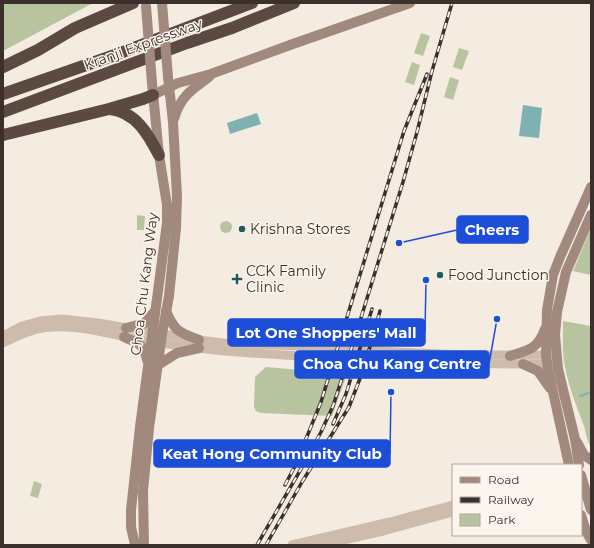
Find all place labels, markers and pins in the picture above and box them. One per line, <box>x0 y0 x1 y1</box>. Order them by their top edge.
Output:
callout: Cheers <box>457 216 528 243</box>
place label: Krishna Stores <box>250 220 350 238</box>
marker: Krishna Stores <box>237 224 247 234</box>
place label: CCK Family Clinic <box>246 262 326 296</box>
place label: Food Junction <box>448 266 549 284</box>
marker: Food Junction <box>435 270 445 280</box>
marker: CCK Family Clinic <box>231 273 243 285</box>
callout: Lot One Shoppers' Mall <box>228 319 425 346</box>
callout: Choa Chu Kang Centre <box>295 351 489 378</box>
callout: Keat Hong Community Club <box>154 440 390 467</box>

